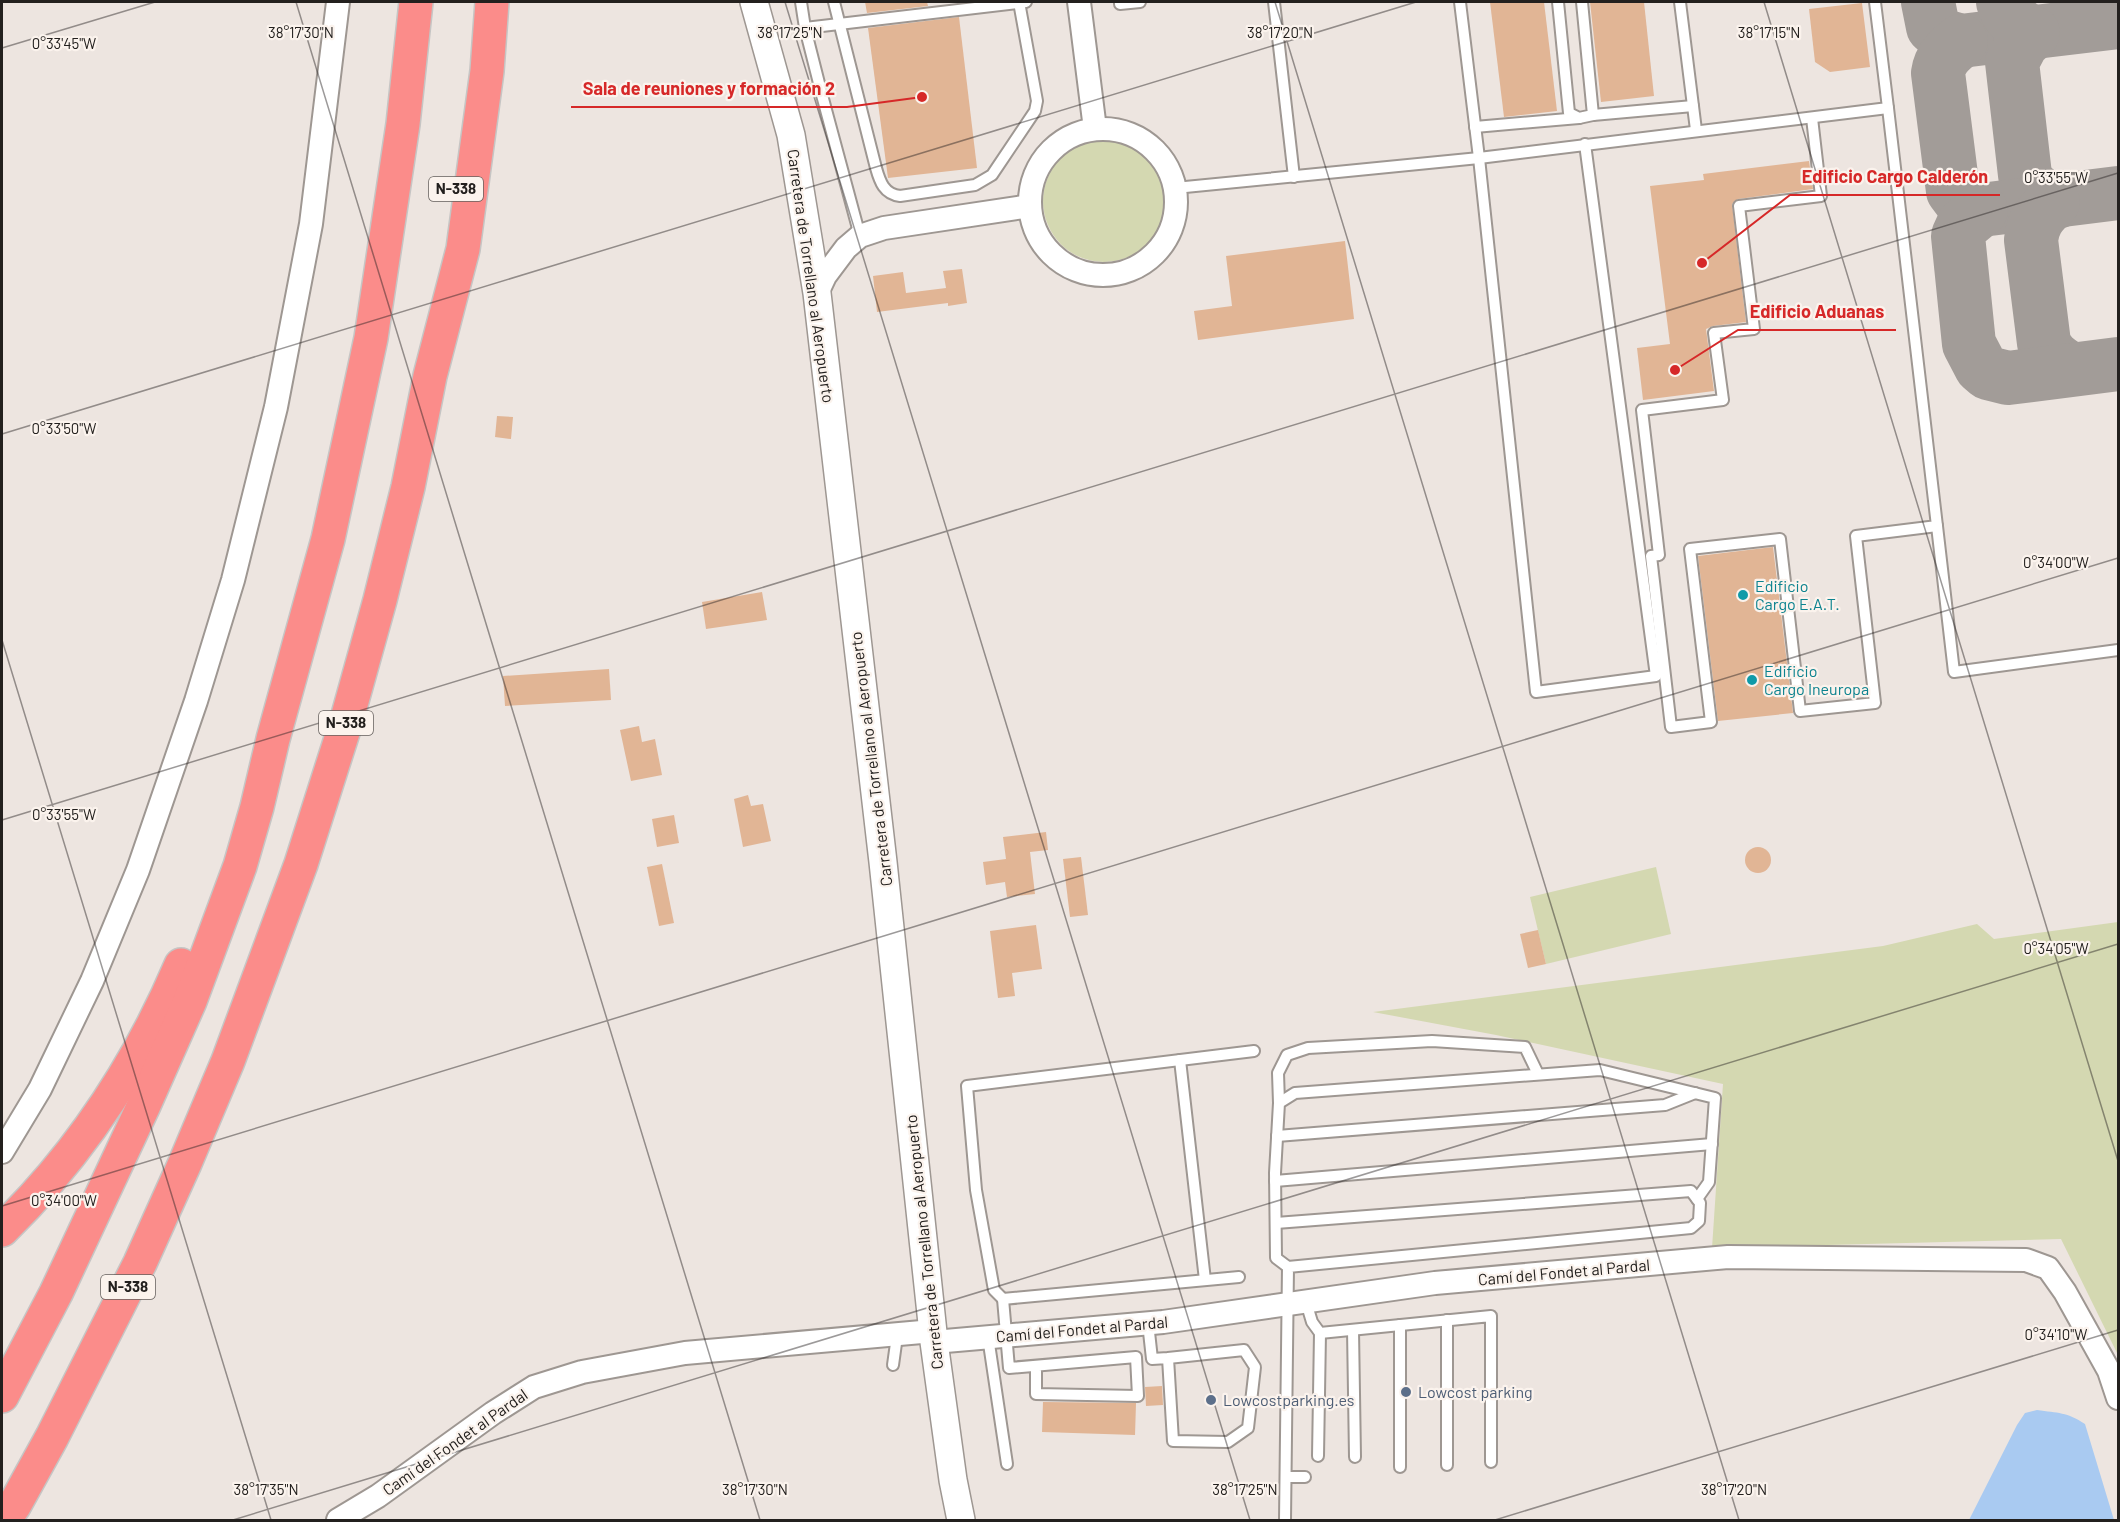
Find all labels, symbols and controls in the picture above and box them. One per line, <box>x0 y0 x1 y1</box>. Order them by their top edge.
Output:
text: 38°17'30"N <box>268 23 334 41</box>
text: 38°17'25"N <box>757 23 823 41</box>
text: 38°17'20"N <box>1247 23 1313 41</box>
text: 38°17'15"N <box>1738 23 1800 41</box>
text: 0°33'45"W <box>32 34 96 52</box>
callout: Sala de reuniones y formación 2 <box>571 71 847 107</box>
text: Sala de reuniones y formación 2 <box>583 77 835 99</box>
street label: Carretera de Torrellano al Aeropuerto <box>784 148 839 404</box>
callout: Edificio Cargo Calderón <box>1790 159 2000 195</box>
text: Edificio Cargo Calderón <box>1802 165 1988 187</box>
text: 0°33'55"W <box>2024 168 2088 186</box>
road number: N-338 <box>429 177 483 201</box>
callout: Edificio Aduanas <box>1738 294 1896 330</box>
text: Edificio Aduanas <box>1750 300 1884 322</box>
text: 0°33'50"W <box>32 419 96 437</box>
text: 0°34'00"W <box>2023 553 2089 571</box>
place label: Edificio Cargo E.A.T. <box>1755 576 1840 613</box>
marker: Edificio Cargo E.A.T. <box>1736 588 1750 602</box>
street label: Carretera de Torrellano al Aeropuerto <box>845 631 896 887</box>
place label: Edificio Cargo Ineuropa <box>1764 661 1869 698</box>
marker: Edificio Cargo Ineuropa <box>1745 673 1759 687</box>
road number: N-338 <box>319 711 373 735</box>
text: 0°33'55"W <box>32 805 96 823</box>
text: 0°34'05"W <box>2023 939 2089 957</box>
street label: Carretera de Torrellano al Aeropuerto <box>901 1114 946 1370</box>
text: 0°34'00"W <box>31 1191 97 1209</box>
street label: Camí del Fondet al Pardal <box>1477 1255 1651 1288</box>
road number: N-338 <box>101 1275 155 1299</box>
street label: Camí del Fondet al Pardal <box>995 1312 1169 1345</box>
text: 0°34'10"W <box>2025 1325 2087 1343</box>
place label: Lowcost parking <box>1418 1382 1533 1401</box>
street label: Camí del Fondet al Pardal <box>379 1384 531 1499</box>
marker: Lowcost parking <box>1399 1385 1413 1399</box>
place label: Lowcostparking.es <box>1223 1390 1355 1409</box>
marker: Lowcostparking.es <box>1204 1393 1218 1407</box>
text: 38°17'35"N <box>233 1480 299 1498</box>
text: 38°17'30"N <box>722 1480 788 1498</box>
text: 38°17'25"N <box>1212 1480 1278 1498</box>
text: 38°17'20"N <box>1701 1480 1767 1498</box>

